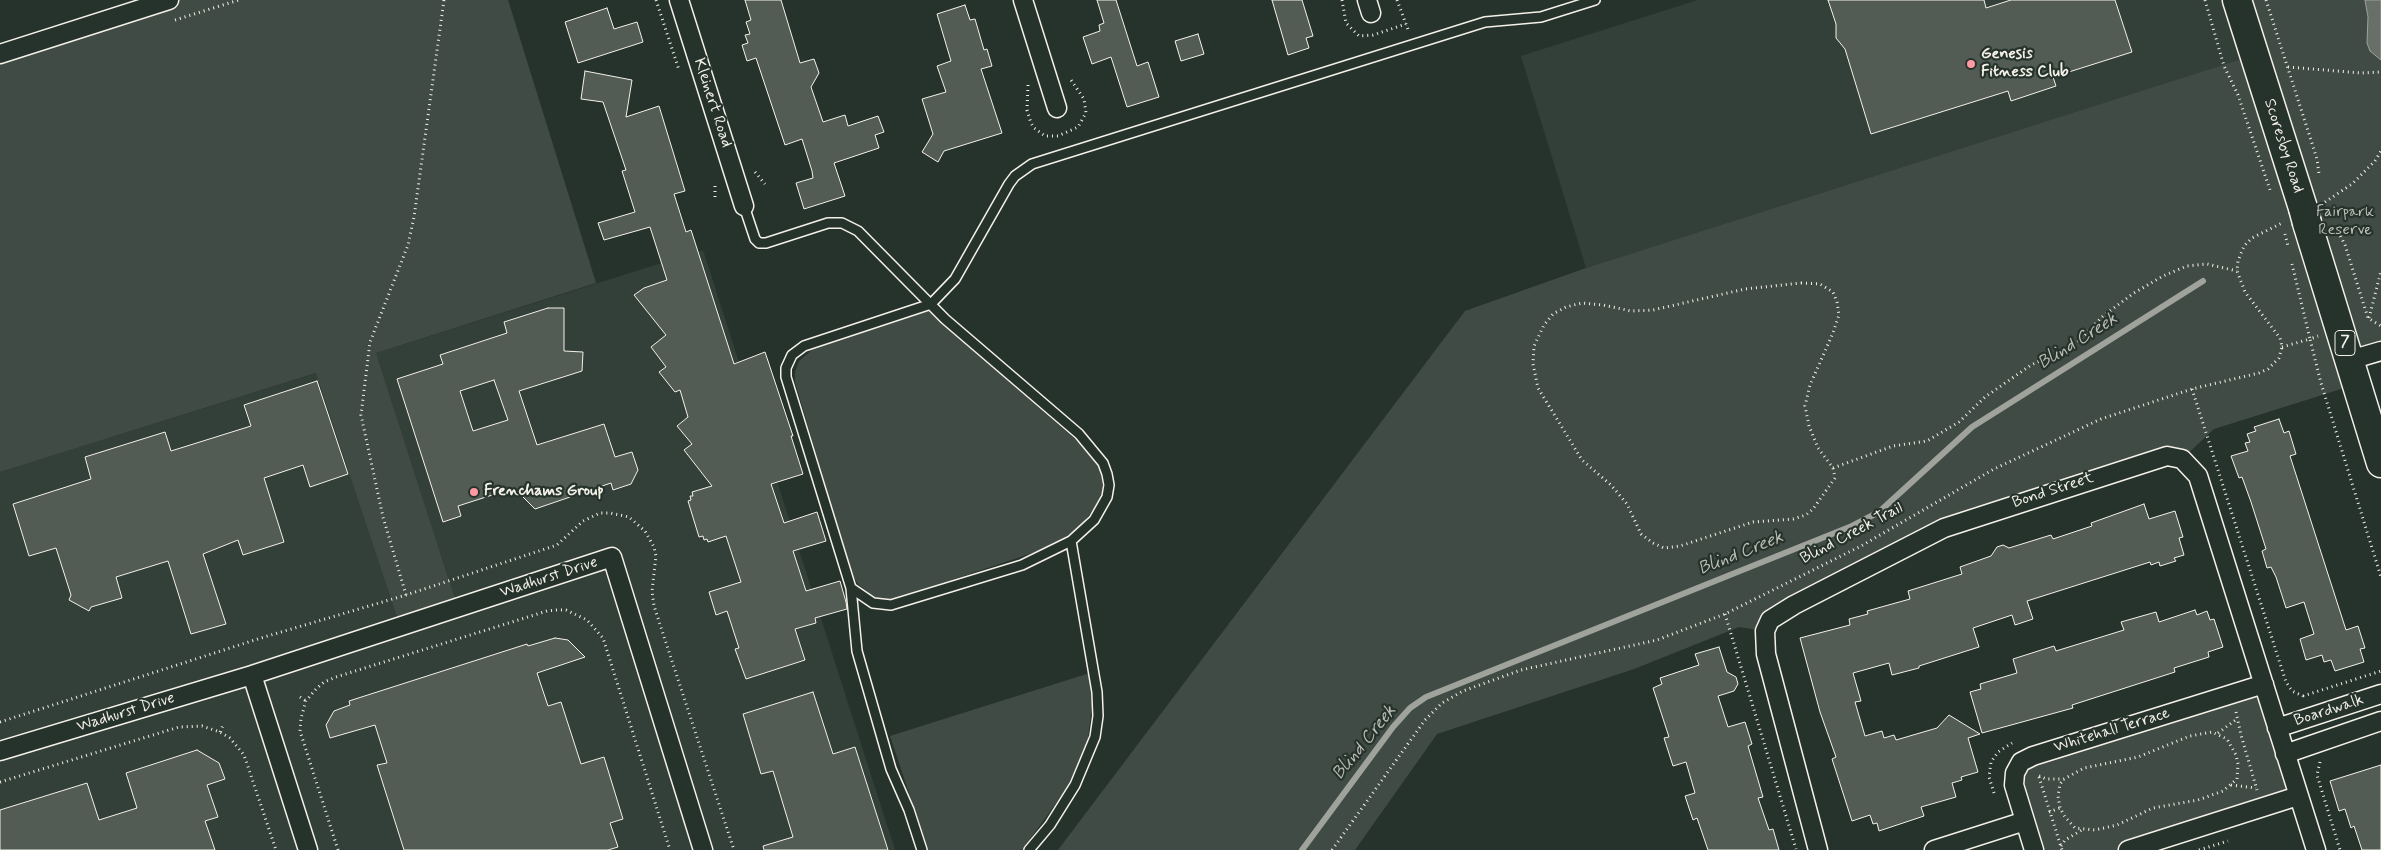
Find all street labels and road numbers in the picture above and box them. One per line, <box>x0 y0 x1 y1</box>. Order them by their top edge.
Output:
street label: Kleinert Road <box>689 56 735 150</box>
street label: Scoresby Road <box>2259 96 2307 196</box>
road number: 7 <box>2335 330 2355 356</box>
street label: Bond Street <box>2010 469 2096 513</box>
street label: Blind Creek Trail <box>1798 499 1906 569</box>
street label: Wadhurst Drive <box>498 553 600 603</box>
street label: Wadhurst Drive <box>75 689 177 737</box>
street label: Boardwalk <box>2292 691 2366 731</box>
street label: Whitehall Terrace <box>2052 704 2172 758</box>

